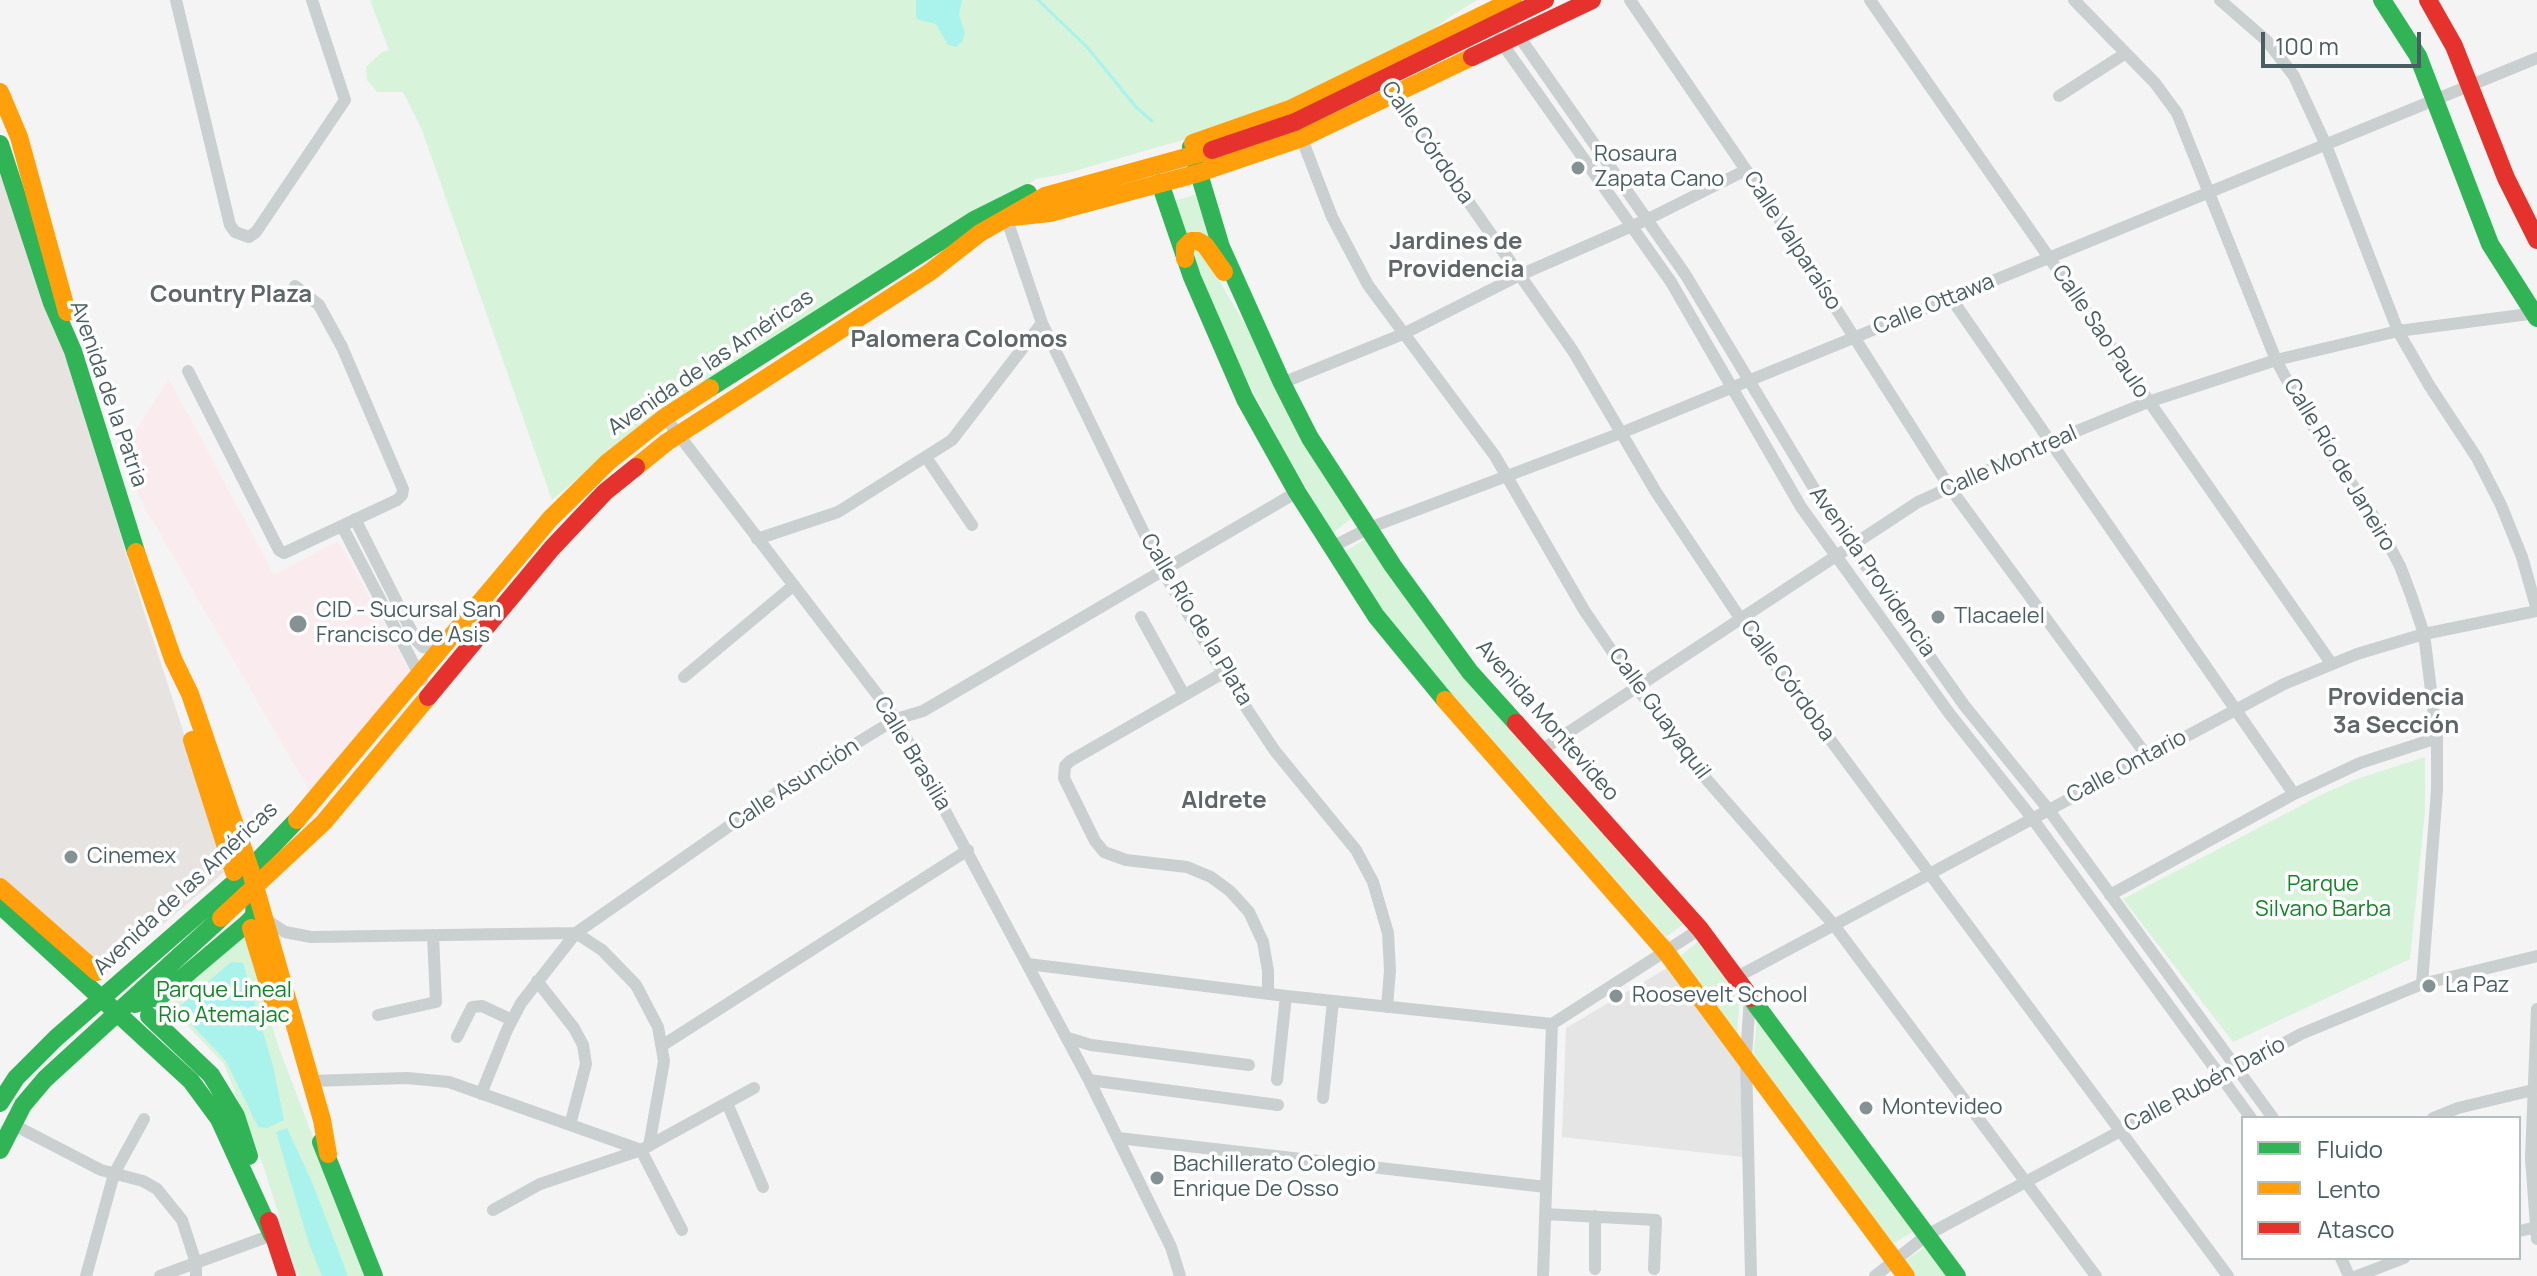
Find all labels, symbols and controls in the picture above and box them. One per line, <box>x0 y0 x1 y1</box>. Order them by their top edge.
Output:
scale bar <box>2265 16 2425 66</box>
text: 100 m <box>2275 29 2339 62</box>
street label: Calle Córdoba <box>1375 77 1479 209</box>
place label: Rosaura Zapata Cano <box>1594 142 1724 194</box>
marker: Rosaura Zapata Cano <box>1569 159 1587 177</box>
street label: Calle Valparaíso <box>1737 167 1847 315</box>
district label: Jardines de Providencia <box>1388 228 1524 284</box>
street label: Calle Sao Paulo <box>2046 260 2154 404</box>
street label: Calle Ottawa <box>1870 269 1998 341</box>
district label: Country Plaza <box>150 281 312 309</box>
street label: Avenida de las Américas <box>603 284 819 442</box>
street label: Avenida de la Patria <box>64 297 152 491</box>
district label: Palomera Colomos <box>850 326 1068 354</box>
street label: Calle Río de Janeiro <box>2277 374 2401 556</box>
street label: Calle Montreal <box>1937 420 2081 504</box>
street label: Avenida Providencia <box>1803 482 1941 662</box>
street label: Calle Río de la Plata <box>1134 529 1258 711</box>
place label: CID - Sucursal San Francisco de Asis <box>316 598 501 650</box>
place label: Tlacaelel <box>1954 604 2045 630</box>
marker: Tlacaelel <box>1929 608 1947 626</box>
marker: CID - Sucursal San Francisco de Asis <box>287 613 309 635</box>
street label: Calle Córdoba <box>1734 615 1840 747</box>
street label: Avenida Montevideo <box>1470 635 1624 807</box>
street label: Calle Guayaquil <box>1603 643 1715 785</box>
district label: Providencia 3a Sección <box>2328 684 2464 740</box>
street label: Calle Brasilia <box>868 692 956 816</box>
street label: Calle Ontario <box>2063 724 2191 810</box>
street label: Calle Asunción <box>724 733 864 837</box>
district label: Aldrete <box>1181 787 1267 815</box>
street label: Avenida de las Américas <box>88 797 284 981</box>
place label: Cinemex <box>87 844 176 870</box>
marker: Cinemex <box>62 848 80 866</box>
park label: Parque Silvano Barba <box>2255 872 2391 924</box>
place label: La Paz <box>2445 973 2509 999</box>
marker: La Paz <box>2420 977 2438 995</box>
park label: Parque Lineal Rio Atemajac <box>156 978 292 1030</box>
place label: Roosevelt School <box>1632 983 1808 1009</box>
marker: Roosevelt School <box>1607 987 1625 1005</box>
street label: Calle Rubén Darío <box>2120 1031 2290 1139</box>
place label: Montevideo <box>1882 1095 2003 1121</box>
marker: Montevideo <box>1857 1099 1875 1117</box>
legend <box>2241 1116 2521 1260</box>
text: Fluido <box>2317 1132 2383 1165</box>
place label: Bachillerato Colegio Enrique De Osso <box>1173 1152 1376 1204</box>
marker: Bachillerato Colegio Enrique De Osso <box>1148 1169 1166 1187</box>
text: Lento <box>2317 1172 2381 1205</box>
text: Atasco <box>2317 1212 2394 1245</box>

